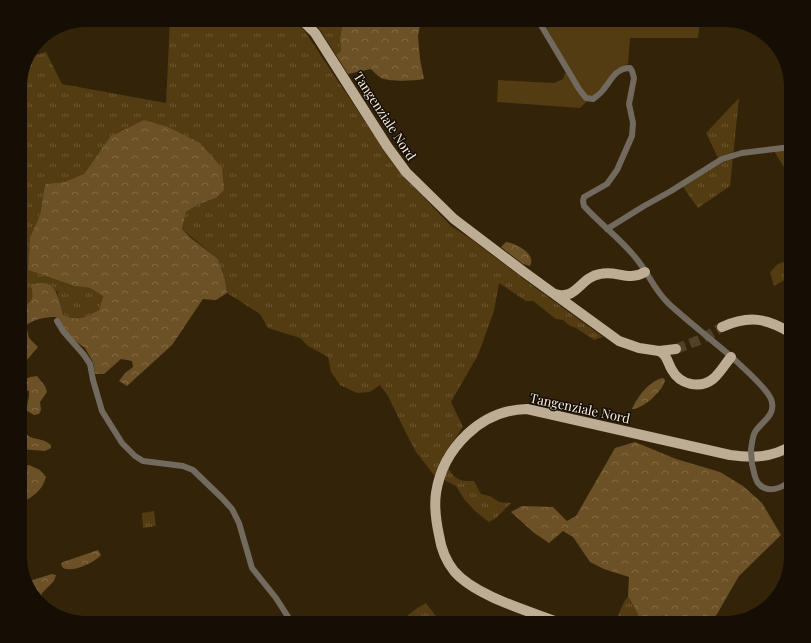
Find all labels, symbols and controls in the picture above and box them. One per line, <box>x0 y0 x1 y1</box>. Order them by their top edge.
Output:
street label: Tangenziale Nord <box>350 68 421 164</box>
street label: Tangenziale Nord <box>528 389 632 427</box>

